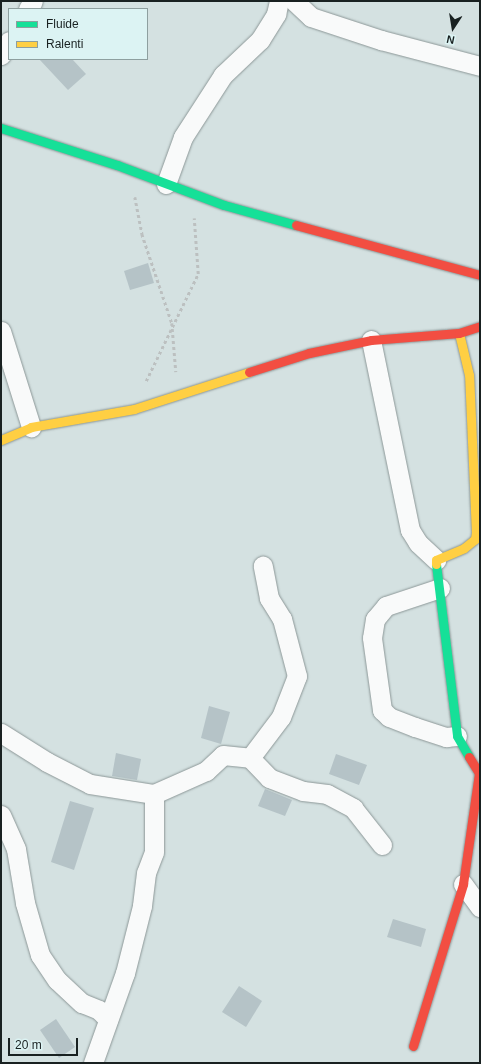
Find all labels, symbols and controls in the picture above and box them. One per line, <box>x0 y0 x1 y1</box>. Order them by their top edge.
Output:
legend <box>8 8 148 60</box>
north arrow <box>433 8 473 48</box>
text: Fluide <box>46 17 79 31</box>
text: N <box>445 33 456 46</box>
text: Ralenti <box>46 37 83 51</box>
scale bar <box>10 1030 80 1056</box>
text: 20 m <box>15 1038 42 1052</box>

